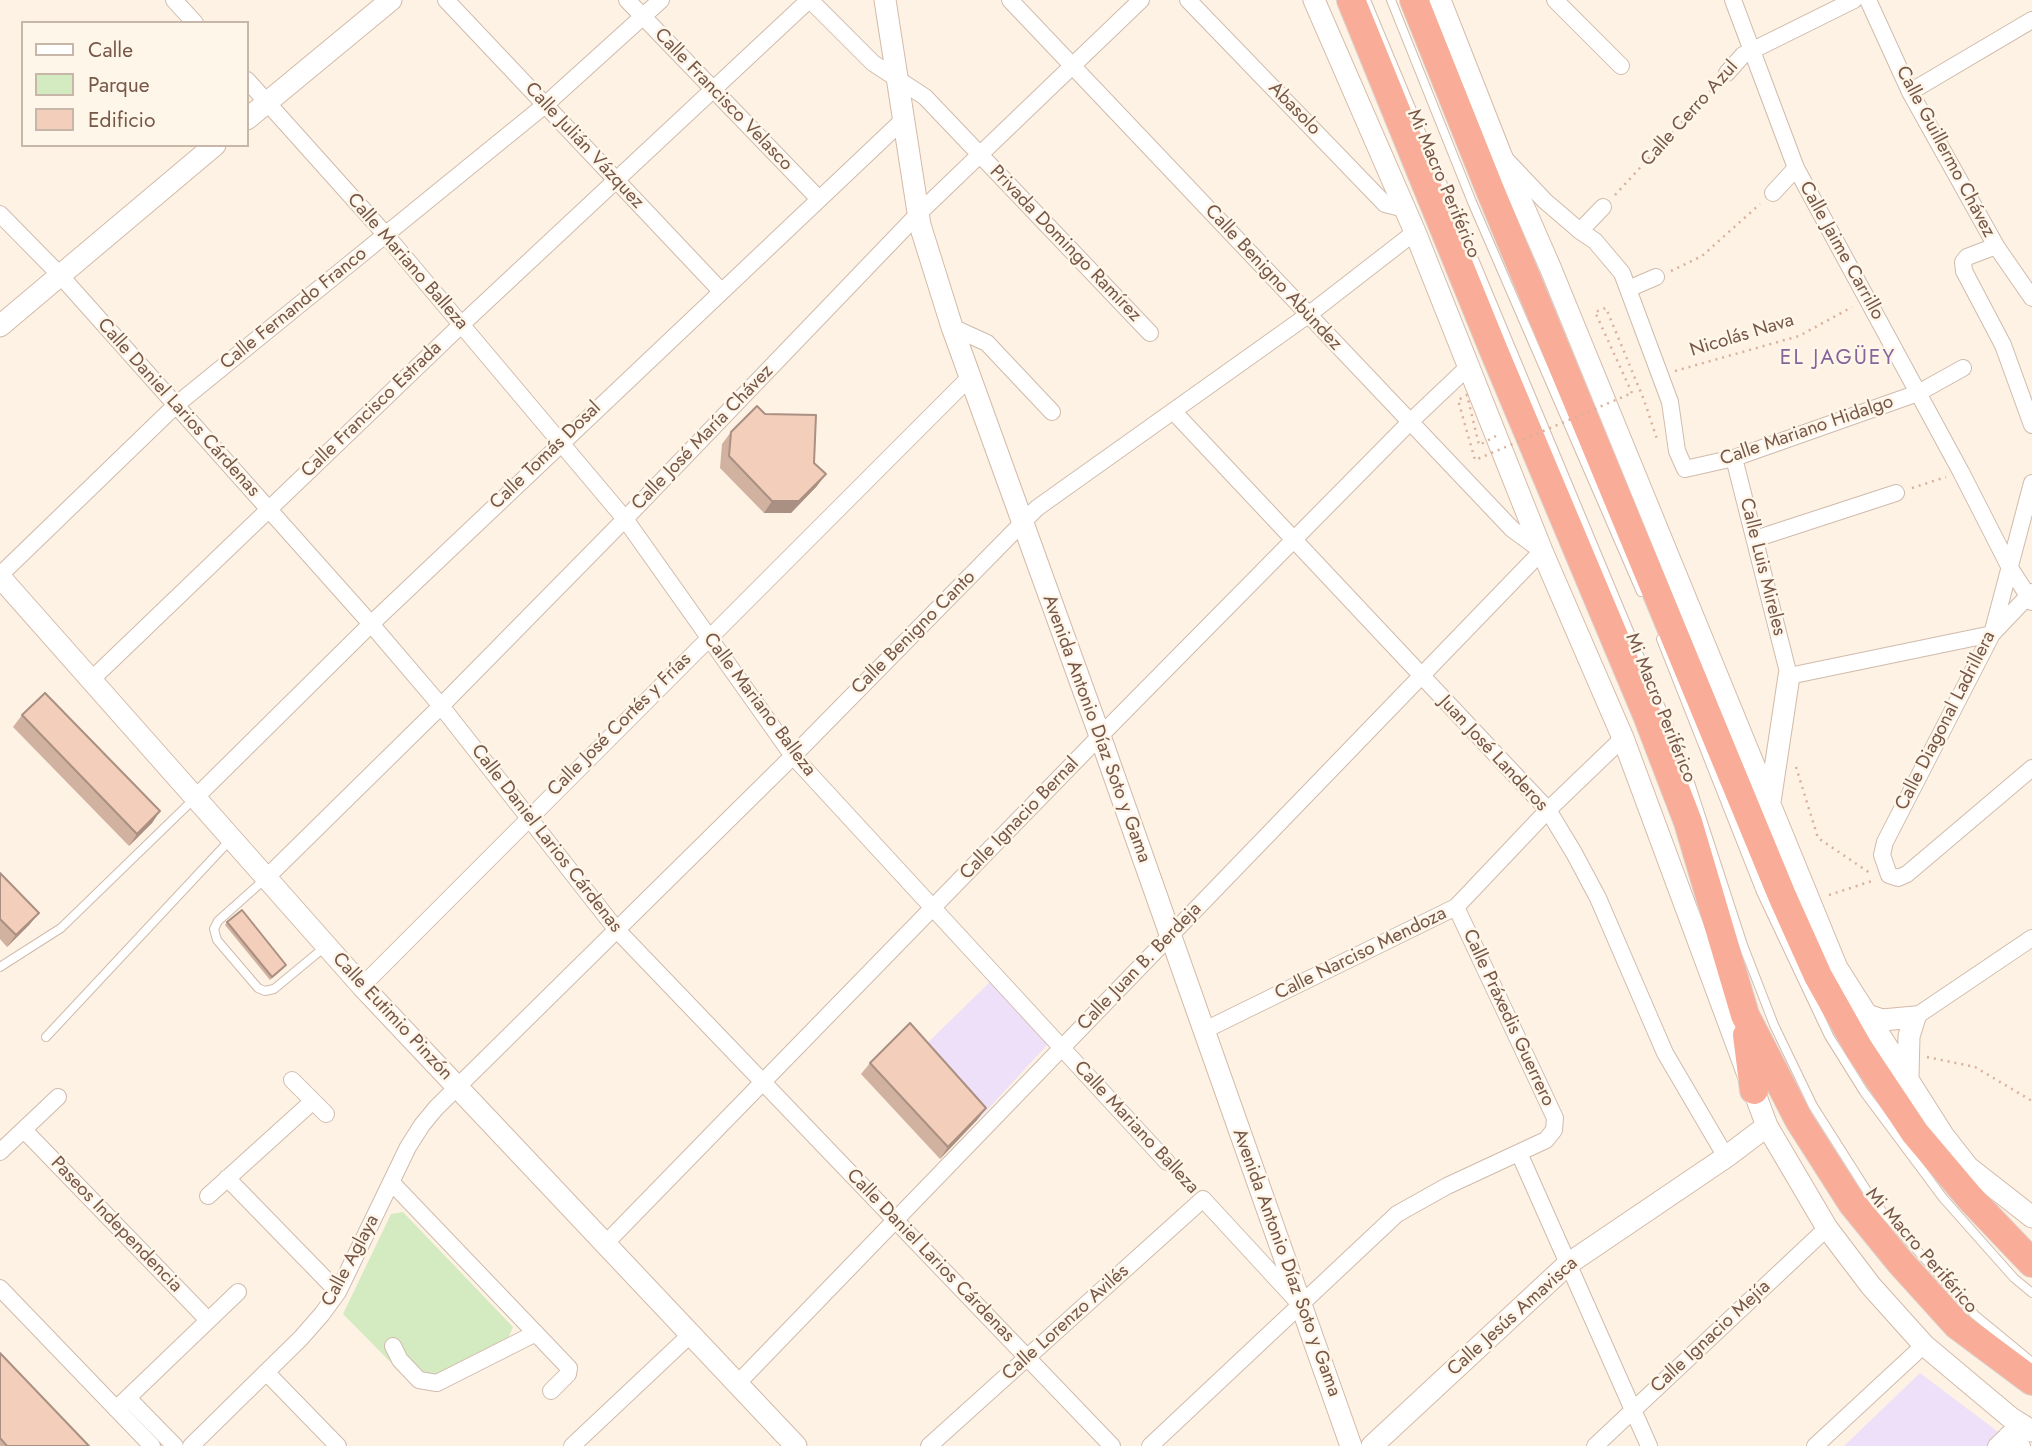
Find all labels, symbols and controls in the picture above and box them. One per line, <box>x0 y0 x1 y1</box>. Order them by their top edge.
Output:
legend <box>21 21 248 147</box>
street label: Calle Francisco Velasco <box>649 24 797 176</box>
text: Calle <box>88 35 133 65</box>
street label: Calle Cerro Azul <box>1637 56 1743 172</box>
street label: Calle Guillermo Chávez <box>1890 63 2000 241</box>
text: Parque <box>88 70 150 100</box>
street label: Calle Julián Vázquez <box>520 78 648 214</box>
street label: Abasolo <box>1263 78 1325 140</box>
text: Edificio <box>88 105 155 135</box>
street label: Mi Macro Periférico <box>1401 106 1485 262</box>
street label: Privada Domingo Ramírez <box>984 161 1146 327</box>
street label: Calle Jaime Carrillo <box>1794 178 1888 324</box>
street label: Calle Mariano Balleza <box>342 189 472 335</box>
street label: Calle Benigno Abùndez <box>1200 200 1346 356</box>
street label: Calle Fernando Franco <box>216 243 372 375</box>
street label: Nicolás Nava <box>1687 309 1797 363</box>
street label: Calle Daniel Larios Cárdenas <box>92 314 264 502</box>
street label: Calle Francisco Estrada <box>297 337 447 483</box>
district label: EL JAGÜEY <box>1781 346 1895 372</box>
street label: Calle José María Chávez <box>628 360 778 516</box>
street label: Calle Mariano Hidalgo <box>1717 391 1897 471</box>
street label: Calle Tomás Dosal <box>486 397 606 515</box>
street label: Calle Luis Mireles <box>1734 496 1790 638</box>
street label: Calle Benigno Canto <box>847 566 981 700</box>
street label: Avenida Antonio Díaz Soto y Gama <box>1037 592 1155 866</box>
street label: Calle Diagonal Ladrillera <box>1891 628 2001 814</box>
street label: Calle Mariano Balleza <box>698 629 820 781</box>
street label: Mi Macro Periférico <box>1620 630 1700 786</box>
street label: Calle José Cortés y Frías <box>544 649 696 801</box>
street label: Juan José Landeros <box>1434 691 1552 817</box>
street label: Calle Daniel Larios Cárdenas <box>466 740 626 938</box>
street label: Calle Ignacio Bernal <box>956 753 1084 885</box>
street label: Calle Juan B. Berdeja <box>1073 898 1207 1036</box>
street label: Calle Narciso Mendoza <box>1271 903 1451 1005</box>
street label: Calle Práxedis Guerrero <box>1457 926 1559 1110</box>
street label: Calle Eutimio Pinzón <box>327 948 457 1086</box>
street label: Calle Mariano Balleza <box>1069 1057 1203 1199</box>
street label: Avenida Antonio Díaz Soto y Gama <box>1227 1126 1345 1400</box>
street label: Paseos Independencia <box>45 1152 187 1298</box>
street label: Calle Daniel Larios Cárdenas <box>841 1165 1019 1347</box>
street label: Mi Macro Periférico <box>1860 1183 1982 1319</box>
street label: Calle Aglaya <box>317 1211 385 1311</box>
street label: Calle Jesús Amavisca <box>1443 1253 1583 1381</box>
street label: Calle Lorenzo Avilés <box>998 1260 1134 1386</box>
street label: Calle Ignacio Mejía <box>1647 1276 1775 1398</box>

